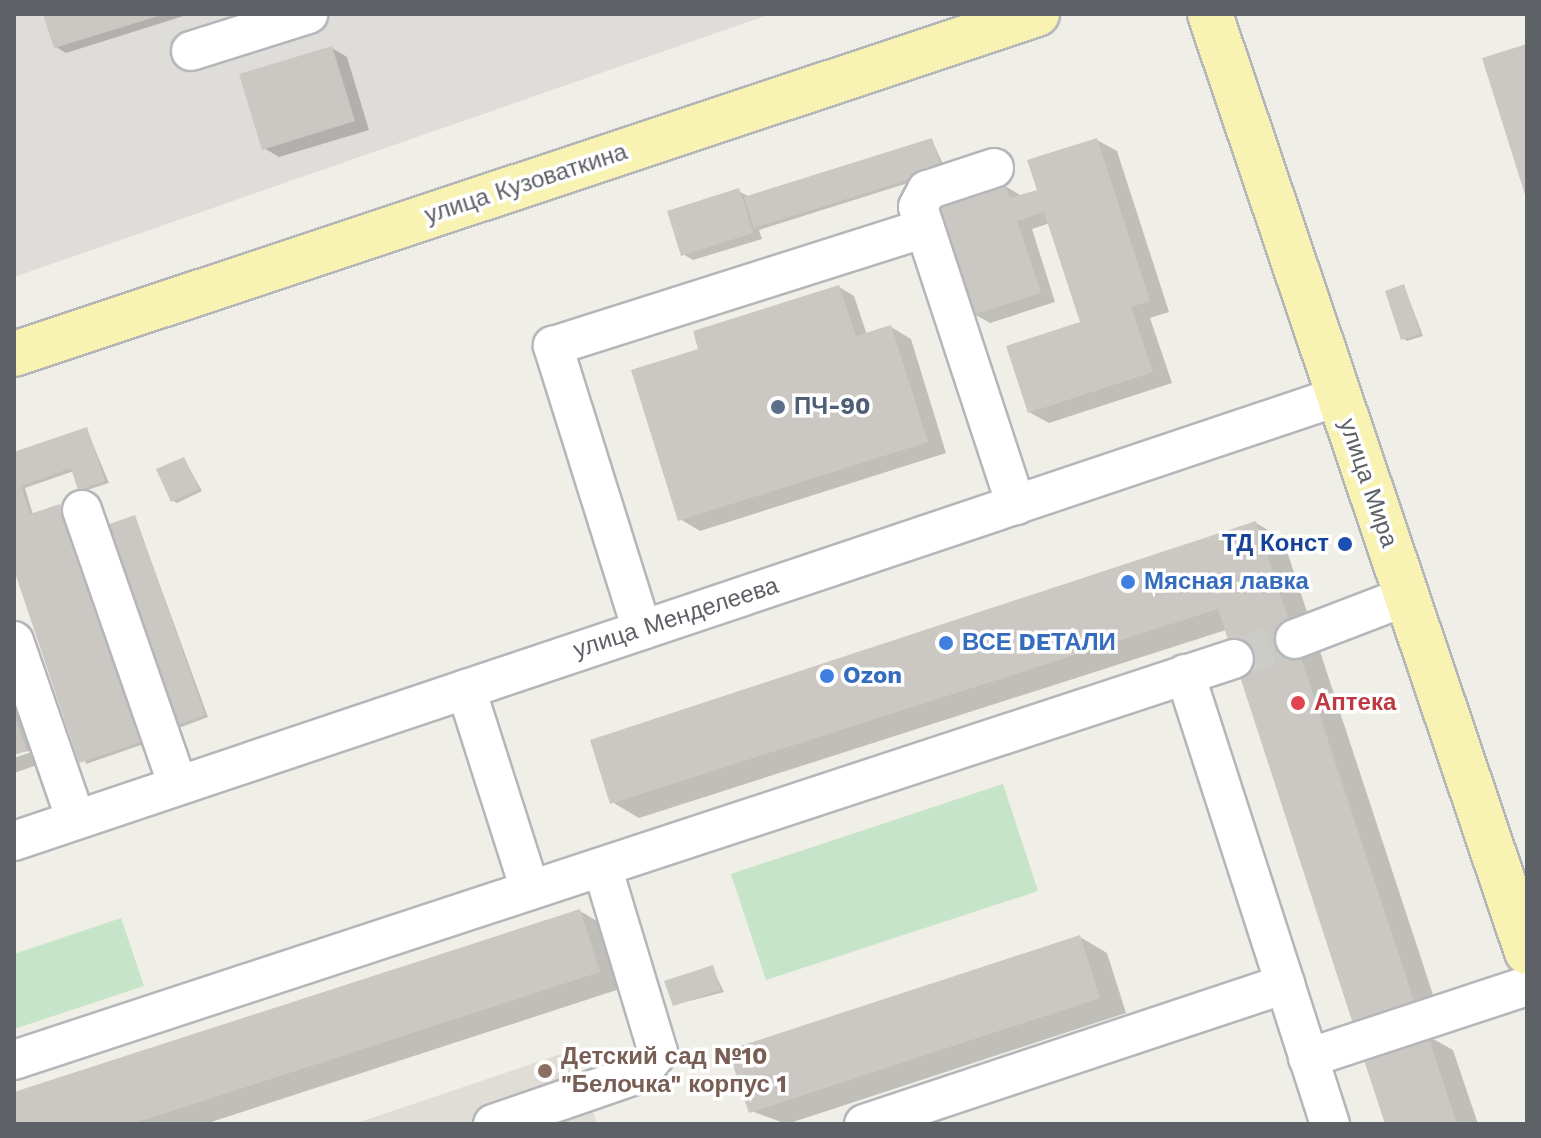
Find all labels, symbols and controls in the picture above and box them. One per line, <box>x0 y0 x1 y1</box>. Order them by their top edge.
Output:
street label: улица Кузоваткина <box>421 138 631 230</box>
place label: ПЧ-90 <box>794 393 870 421</box>
marker: ПЧ-90 <box>769 398 787 416</box>
street label: улица Мира <box>1333 415 1403 551</box>
place label: ТД Конст <box>1222 530 1329 558</box>
marker: ТД Конст <box>1336 535 1354 553</box>
place label: Мясная лавка <box>1144 568 1309 596</box>
street label: улица Менделеева <box>570 571 782 665</box>
marker: Мясная лавка <box>1119 573 1137 591</box>
place label: ВСЕ DEТАЛИ <box>962 629 1116 657</box>
marker: ВСЕ DEТАЛИ <box>937 634 955 652</box>
place label: Ozon <box>843 662 902 690</box>
marker: Ozon <box>818 667 836 685</box>
place label: Аптека <box>1314 689 1396 717</box>
marker: Аптека <box>1289 694 1307 712</box>
place label: Детский сад №10 "Белочка" корпус 1 <box>561 1043 787 1099</box>
marker: Детский сад №10 "Белочка" корпус 1 <box>536 1062 554 1080</box>

